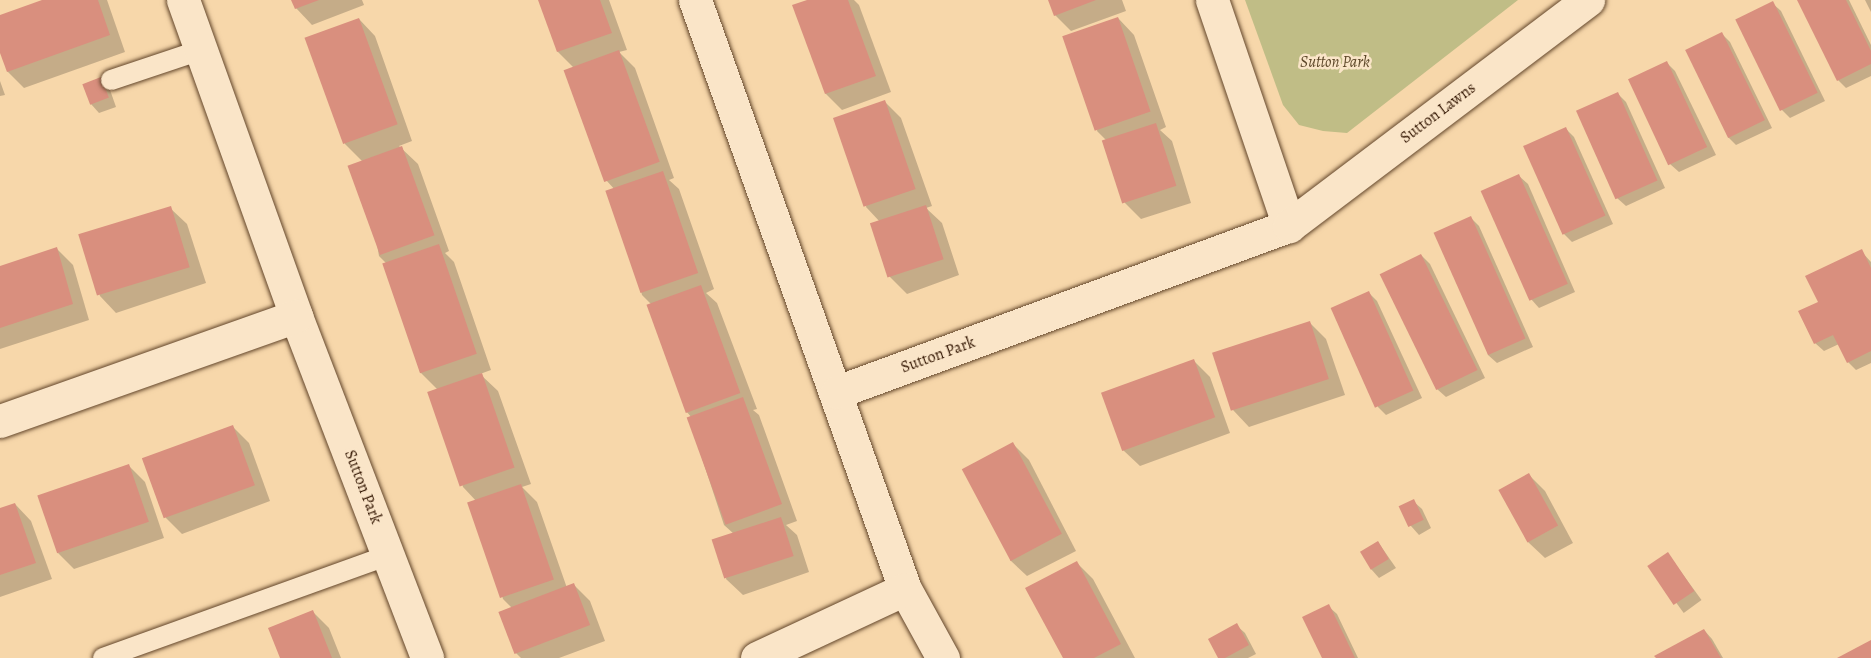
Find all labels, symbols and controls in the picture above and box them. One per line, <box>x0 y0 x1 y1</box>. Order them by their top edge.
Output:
park label: Sutton Park <box>1300 52 1370 72</box>
street label: Sutton Lawns <box>1397 78 1479 148</box>
street label: Sutton Park <box>898 333 978 377</box>
street label: Sutton Park <box>340 447 386 527</box>

